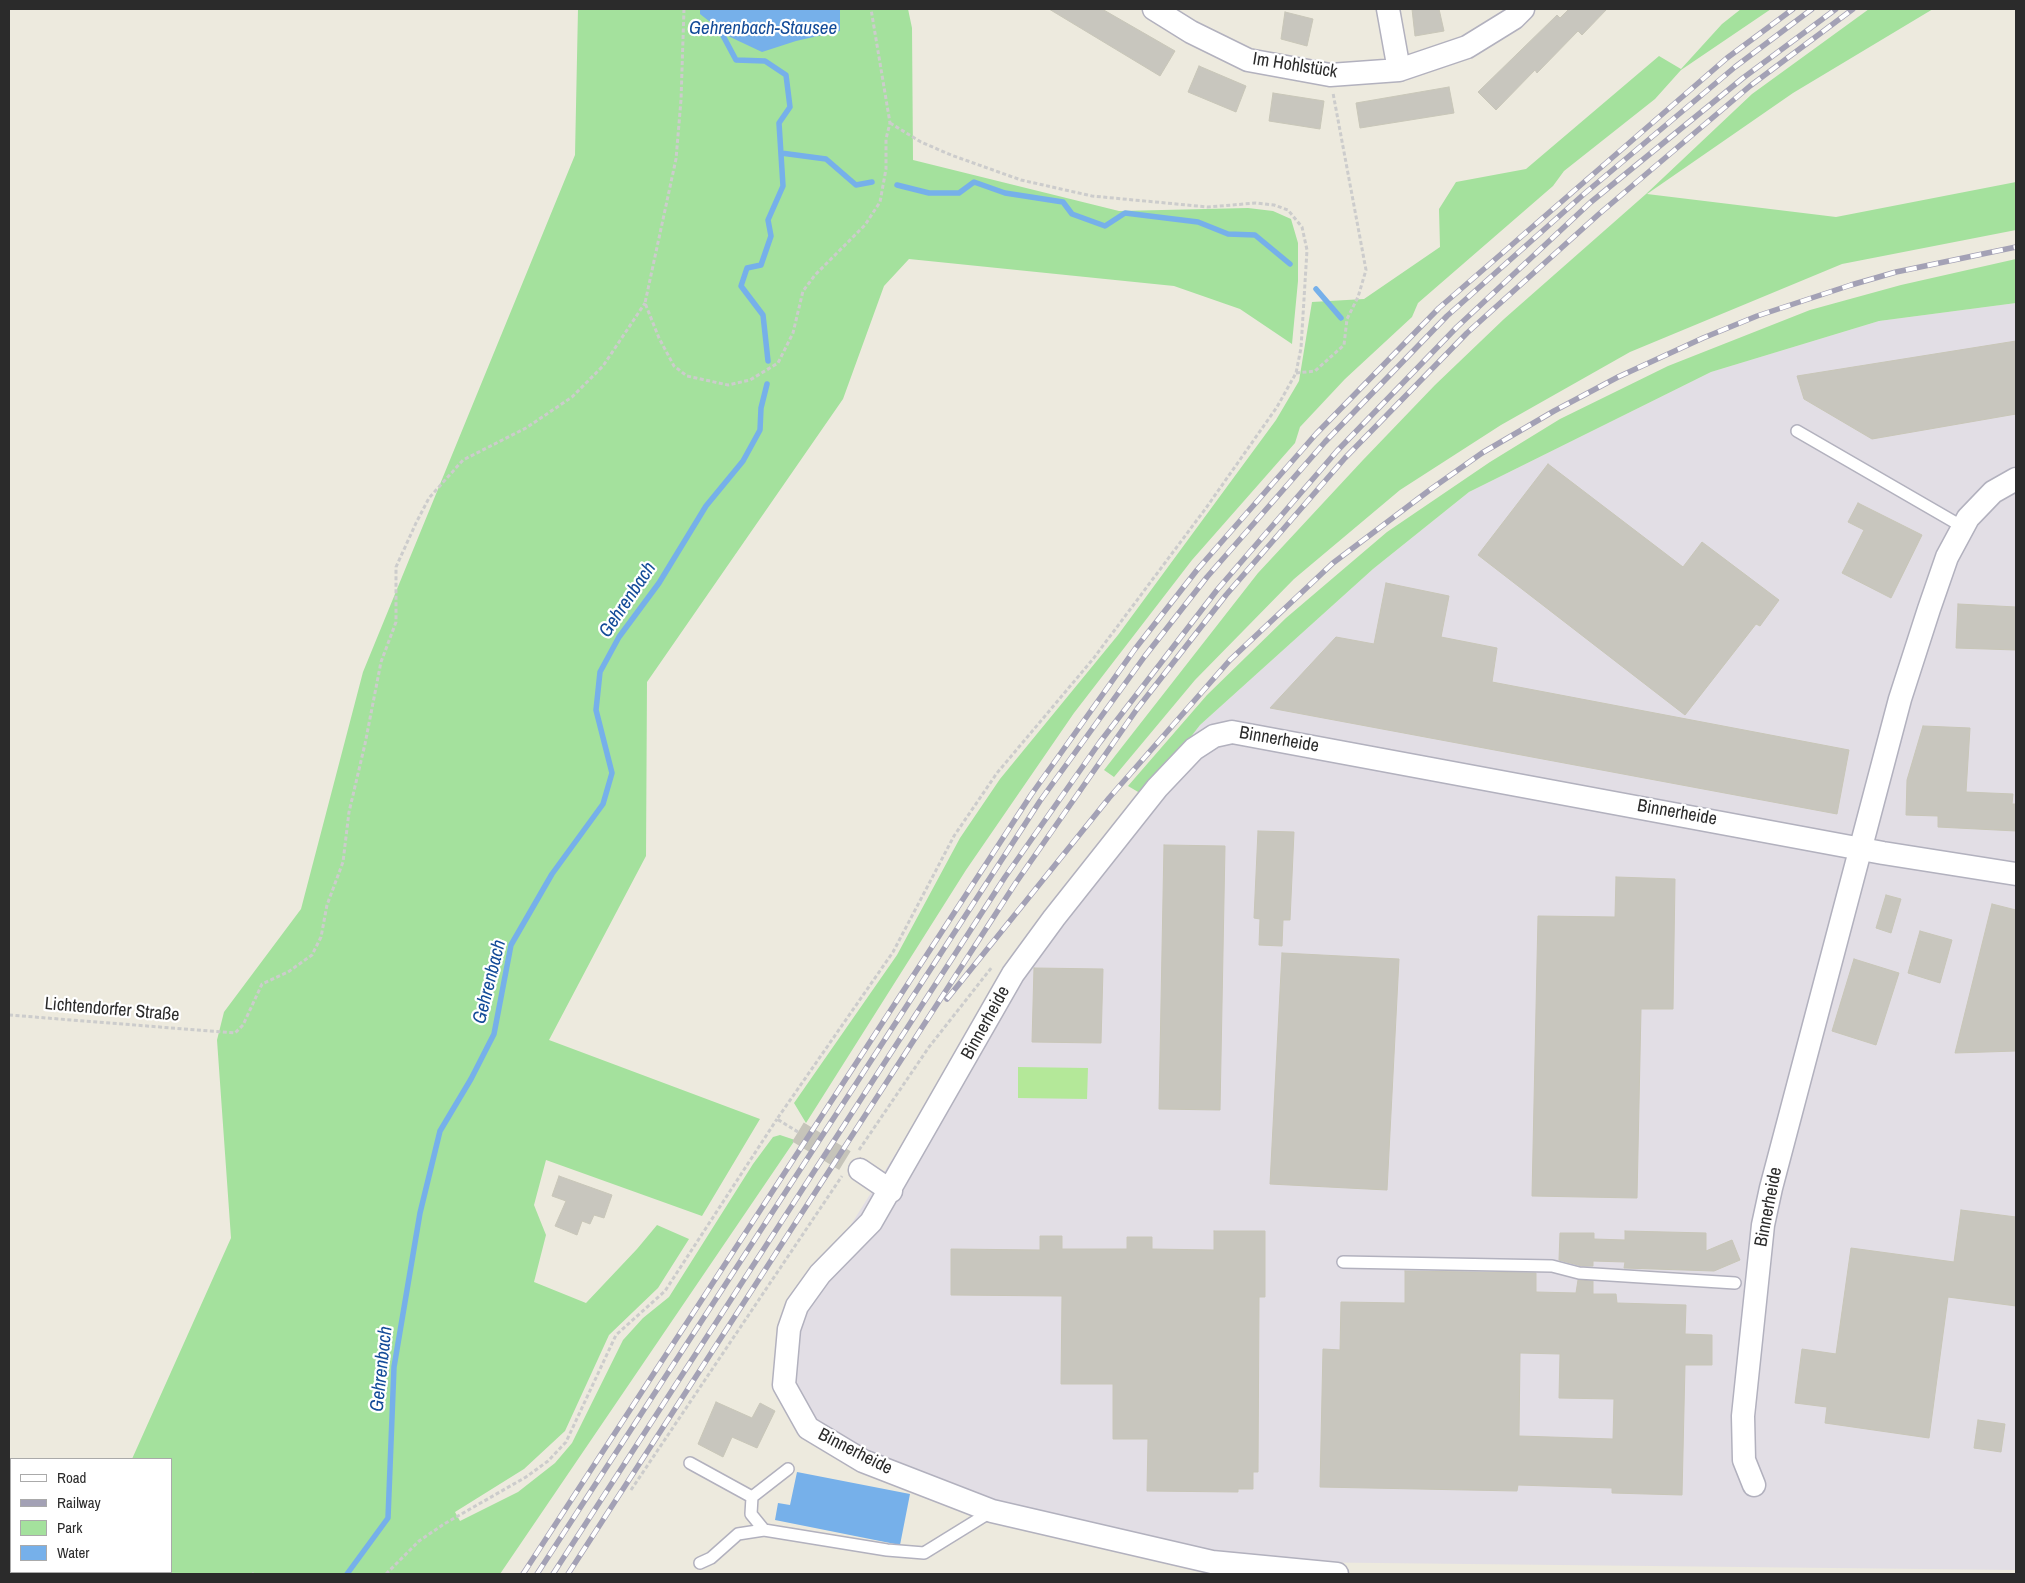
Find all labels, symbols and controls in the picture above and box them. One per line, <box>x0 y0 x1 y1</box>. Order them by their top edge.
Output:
water label: Gehrenbach-Stausee <box>689 18 837 40</box>
street label: Im Hohlstück <box>1251 49 1339 83</box>
water label: Gehrenbach <box>595 558 661 642</box>
street label: Binnerheide <box>1238 722 1320 758</box>
street label: Binnerheide <box>1636 795 1718 831</box>
water label: Gehrenbach <box>469 938 511 1026</box>
street label: Binnerheide <box>957 983 1015 1063</box>
street label: Lichtendorfer Straße <box>44 993 180 1027</box>
street label: Binnerheide <box>1751 1165 1787 1249</box>
water label: Gehrenbach <box>366 1325 398 1413</box>
street label: Binnerheide <box>814 1424 896 1480</box>
legend <box>10 1458 172 1573</box>
text: Road <box>57 1467 86 1488</box>
text: Railway <box>57 1492 101 1513</box>
text: Park <box>57 1517 82 1538</box>
text: Water <box>57 1542 89 1563</box>

